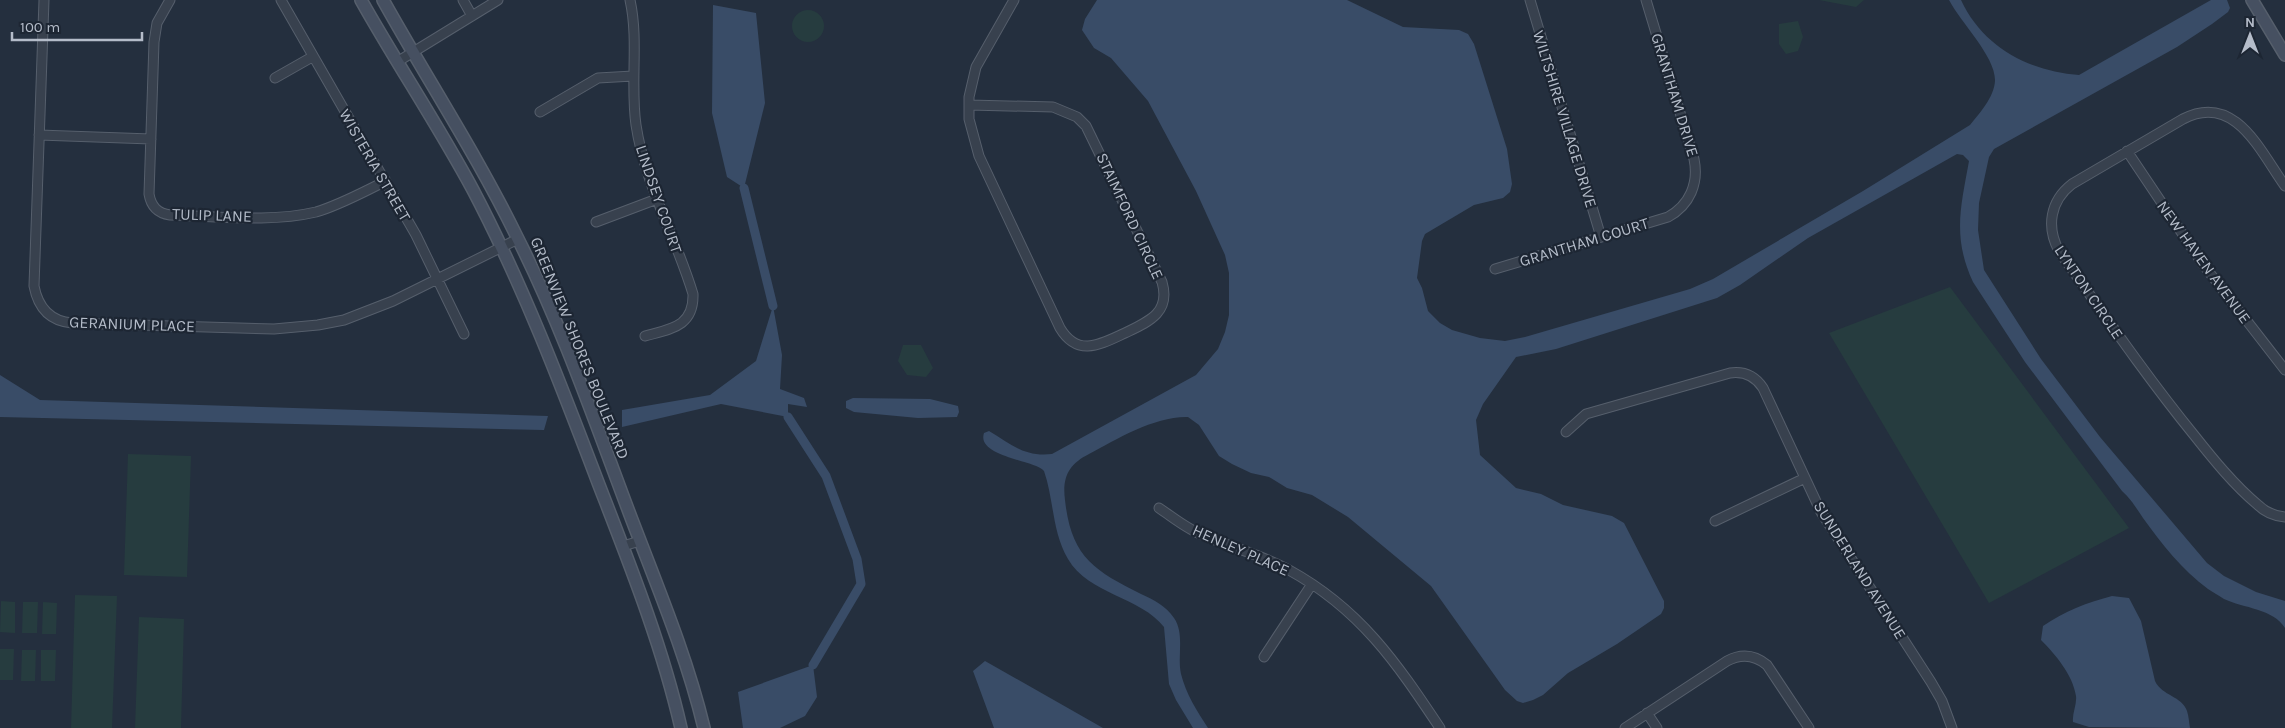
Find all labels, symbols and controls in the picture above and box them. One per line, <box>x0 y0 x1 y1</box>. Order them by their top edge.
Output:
scale bar <box>12 10 142 42</box>
north arrow <box>2225 10 2275 60</box>
text: N <box>2245 14 2255 31</box>
text: 100 m <box>20 18 60 36</box>
street label: WILTSHIRE VILLAGE DRIVE <box>1529 28 1601 210</box>
street label: GRANTHAM DRIVE <box>1647 31 1703 159</box>
street label: WISTERIA STREET <box>335 106 415 224</box>
street label: LINDSEY COURT <box>632 142 686 256</box>
street label: STAIMFORD CIRCLE <box>1092 150 1168 282</box>
street label: NEW HAVEN AVENUE <box>2153 197 2255 327</box>
street label: TULIP LANE <box>172 204 252 226</box>
street label: GRANTHAM COURT <box>1517 213 1651 271</box>
street label: GREENVIEW SHORES BOULEVARD <box>527 234 633 462</box>
street label: LYNTON CIRCLE <box>2050 241 2128 343</box>
street label: GERANIUM PLACE <box>69 312 195 336</box>
street label: SUNDERLAND AVENUE <box>1810 497 1910 643</box>
street label: HENLEY PLACE <box>1190 520 1292 580</box>

